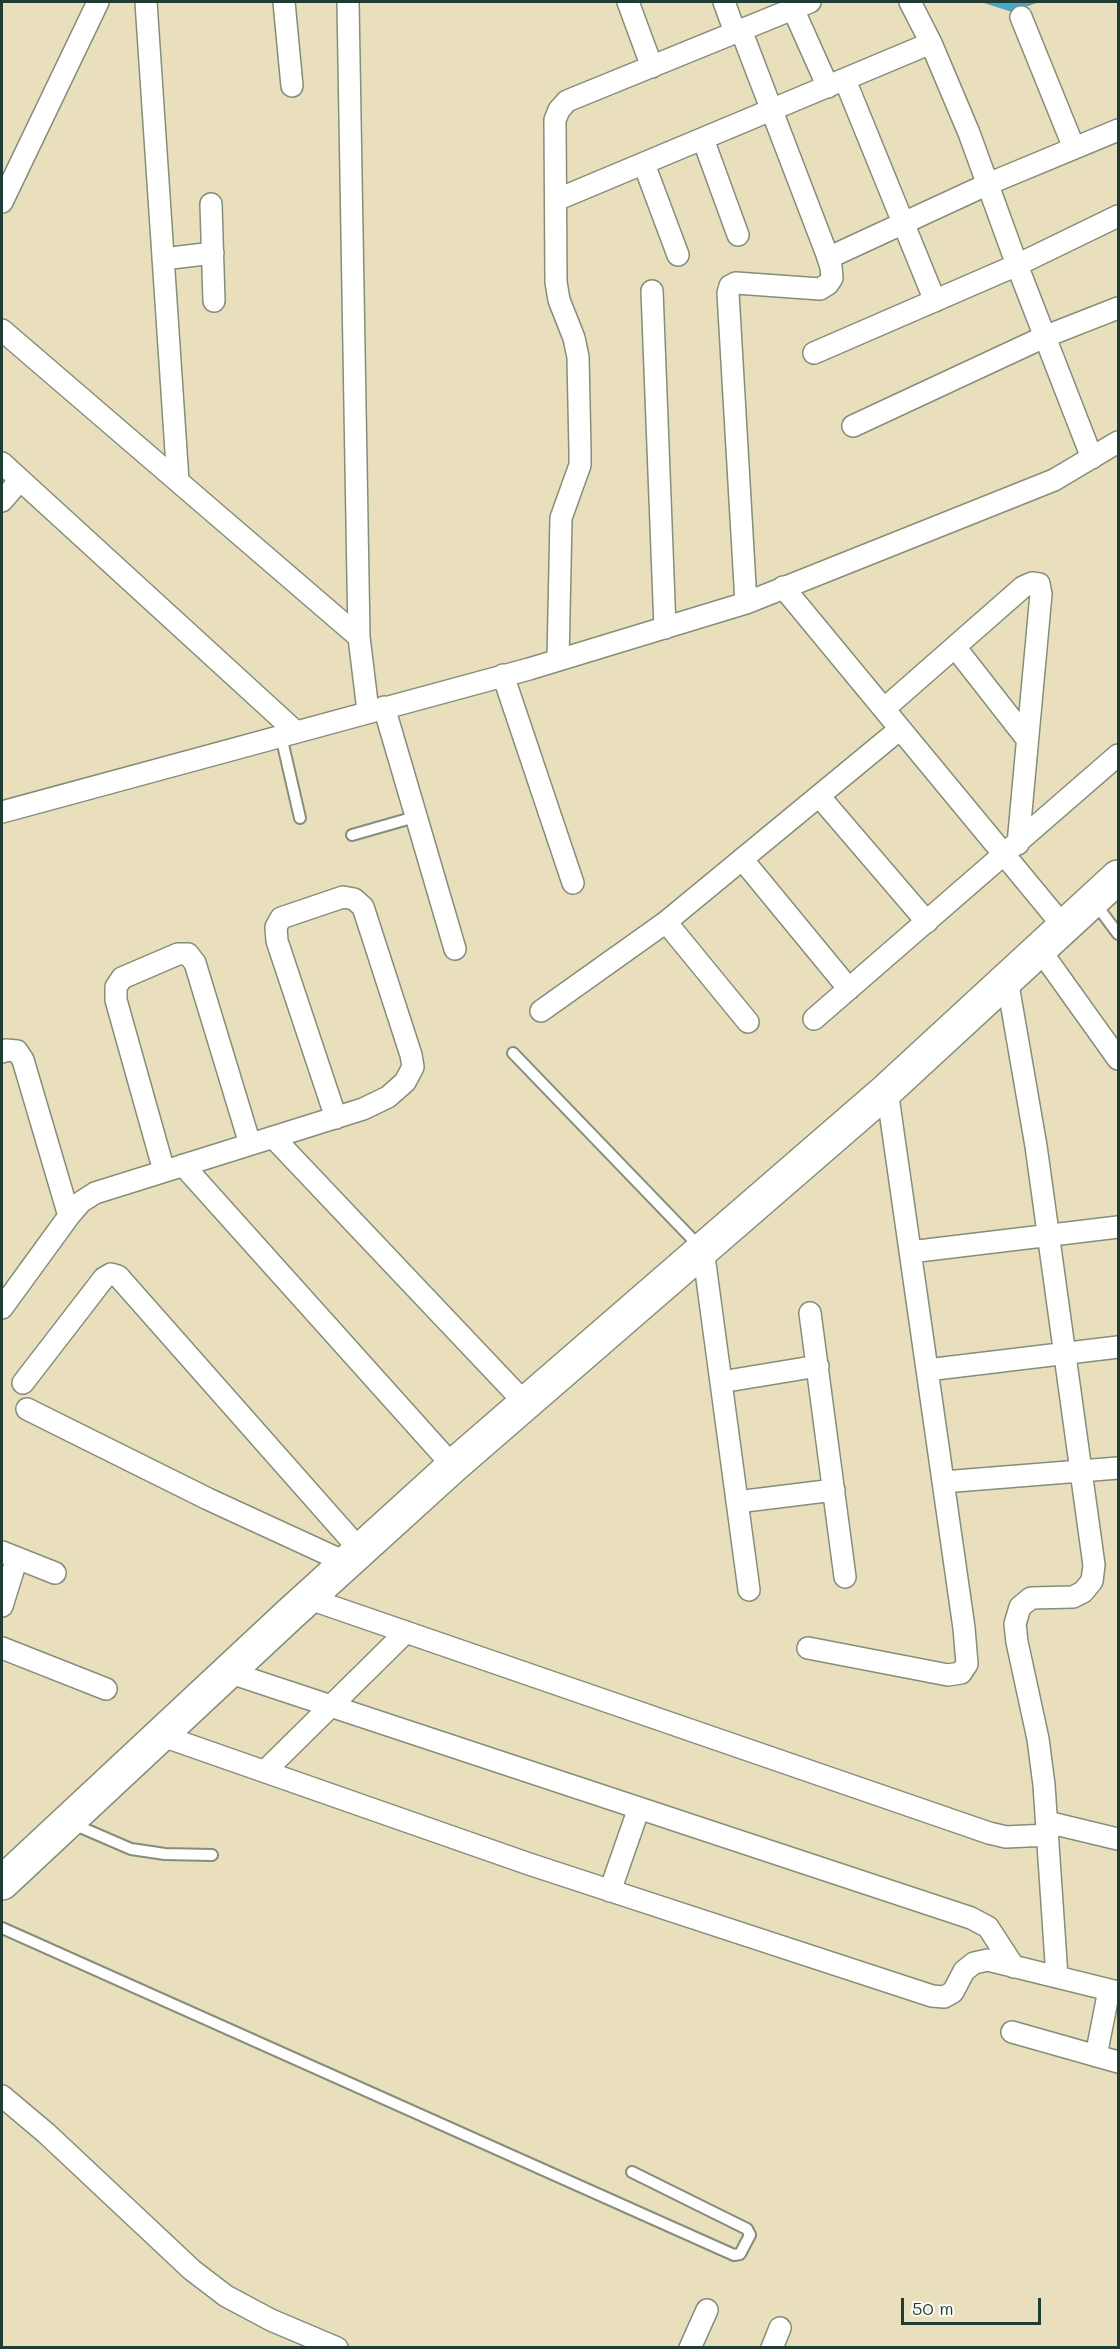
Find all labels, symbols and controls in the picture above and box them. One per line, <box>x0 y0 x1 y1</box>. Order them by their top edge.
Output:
scale bar <box>904 2286 1044 2324</box>
text: 50 m <box>912 2296 954 2320</box>

